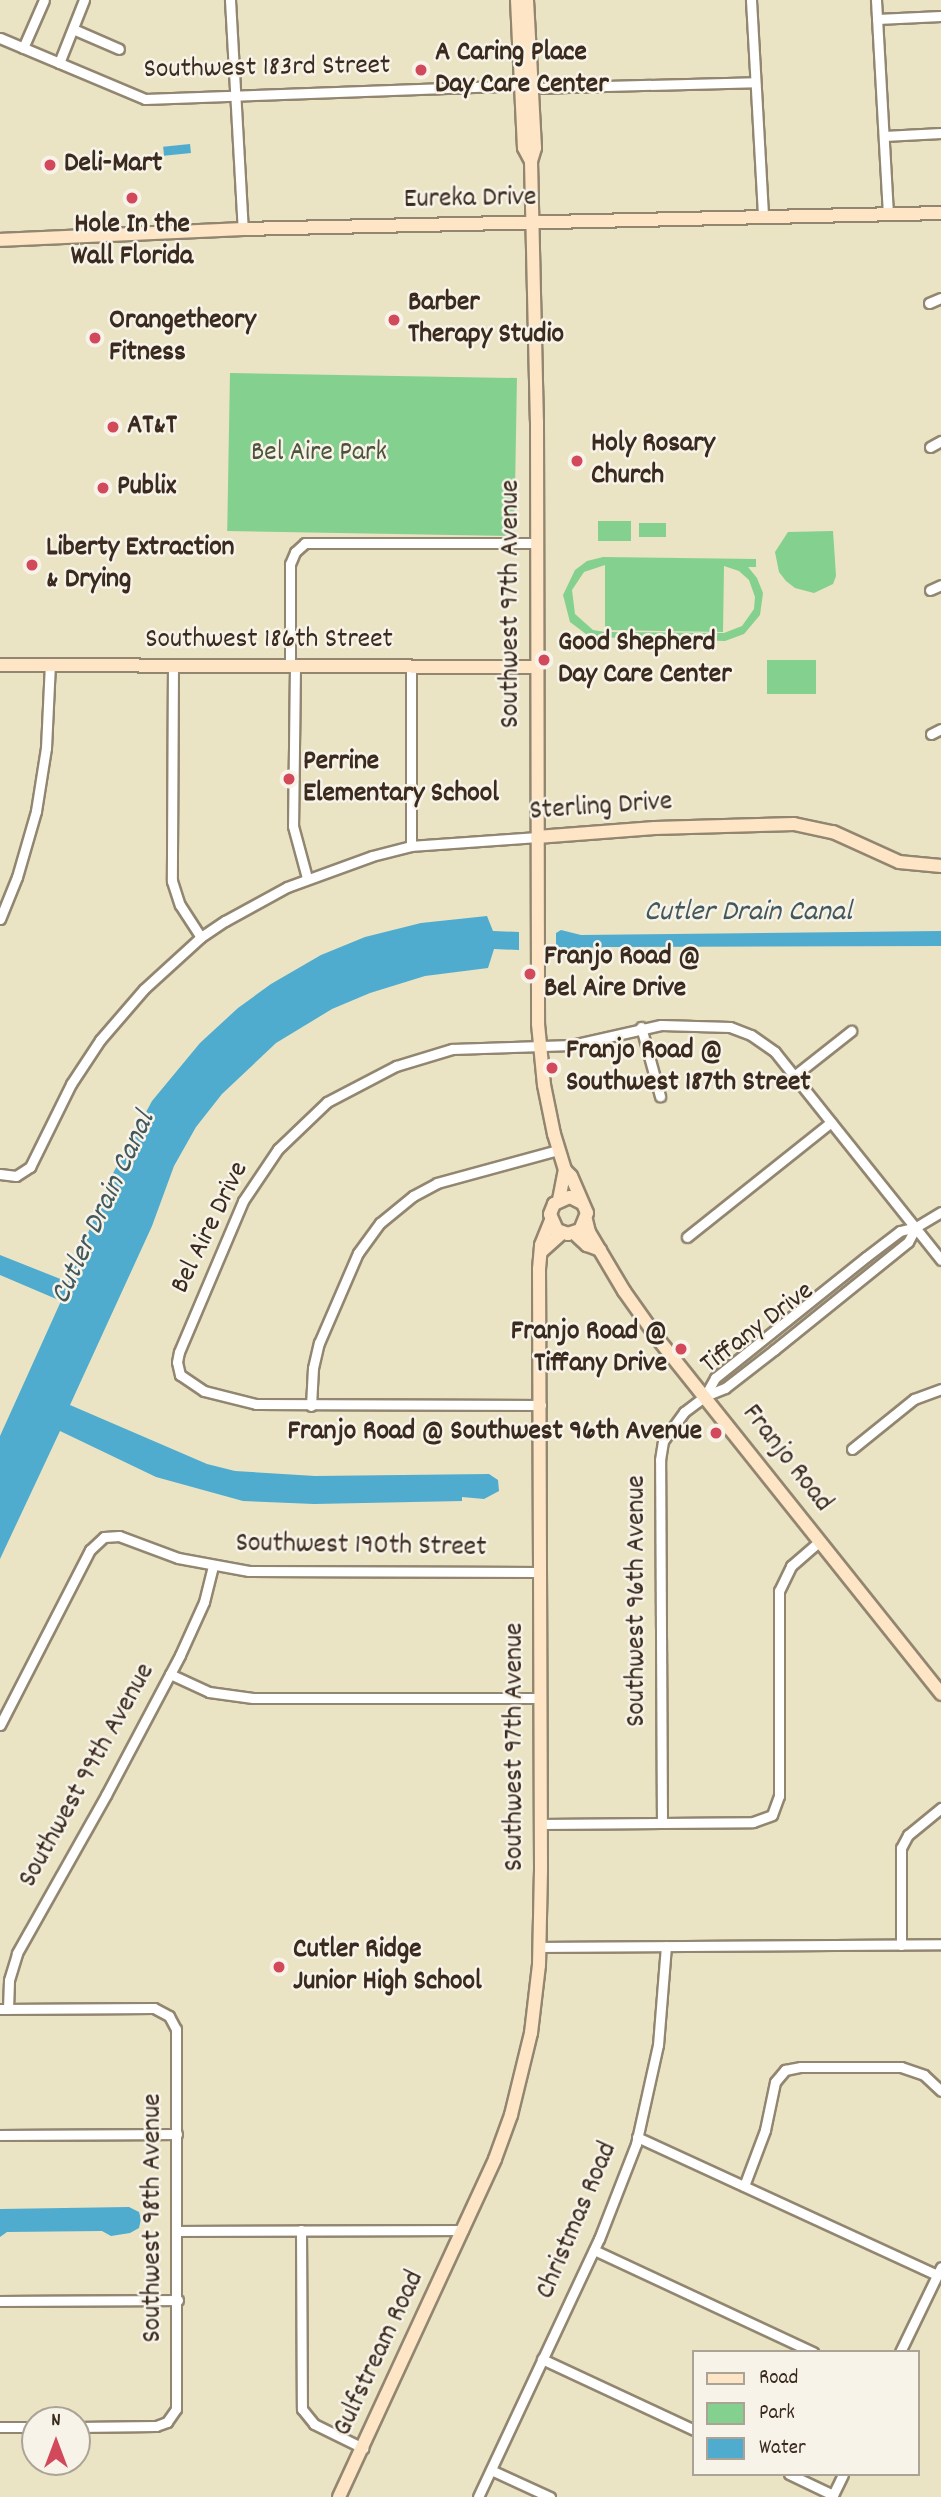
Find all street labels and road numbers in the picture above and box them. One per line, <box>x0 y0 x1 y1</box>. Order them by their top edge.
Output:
street label: Southwest 183rd Street <box>143 50 391 88</box>
street label: Eureka Drive <box>403 182 537 218</box>
street label: Southwest 97th Avenue <box>495 480 529 728</box>
street label: Southwest 186th Street <box>145 624 393 658</box>
street label: Sterling Drive <box>529 786 673 830</box>
street label: Bel Aire Drive <box>165 1157 257 1299</box>
street label: Tiffany Drive <box>695 1276 821 1382</box>
street label: Franjo Road <box>734 1398 838 1520</box>
street label: Southwest 96th Avenue <box>621 1475 655 1727</box>
street label: Southwest 190th Street <box>235 1528 487 1566</box>
street label: Southwest 97th Avenue <box>499 1623 533 1871</box>
street label: Southwest 99th Avenue <box>13 1658 163 1894</box>
street label: Southwest 98th Avenue <box>137 2093 171 2343</box>
street label: Christmas Road <box>530 2137 626 2305</box>
street label: Gulfstream Road <box>327 2266 433 2442</box>

